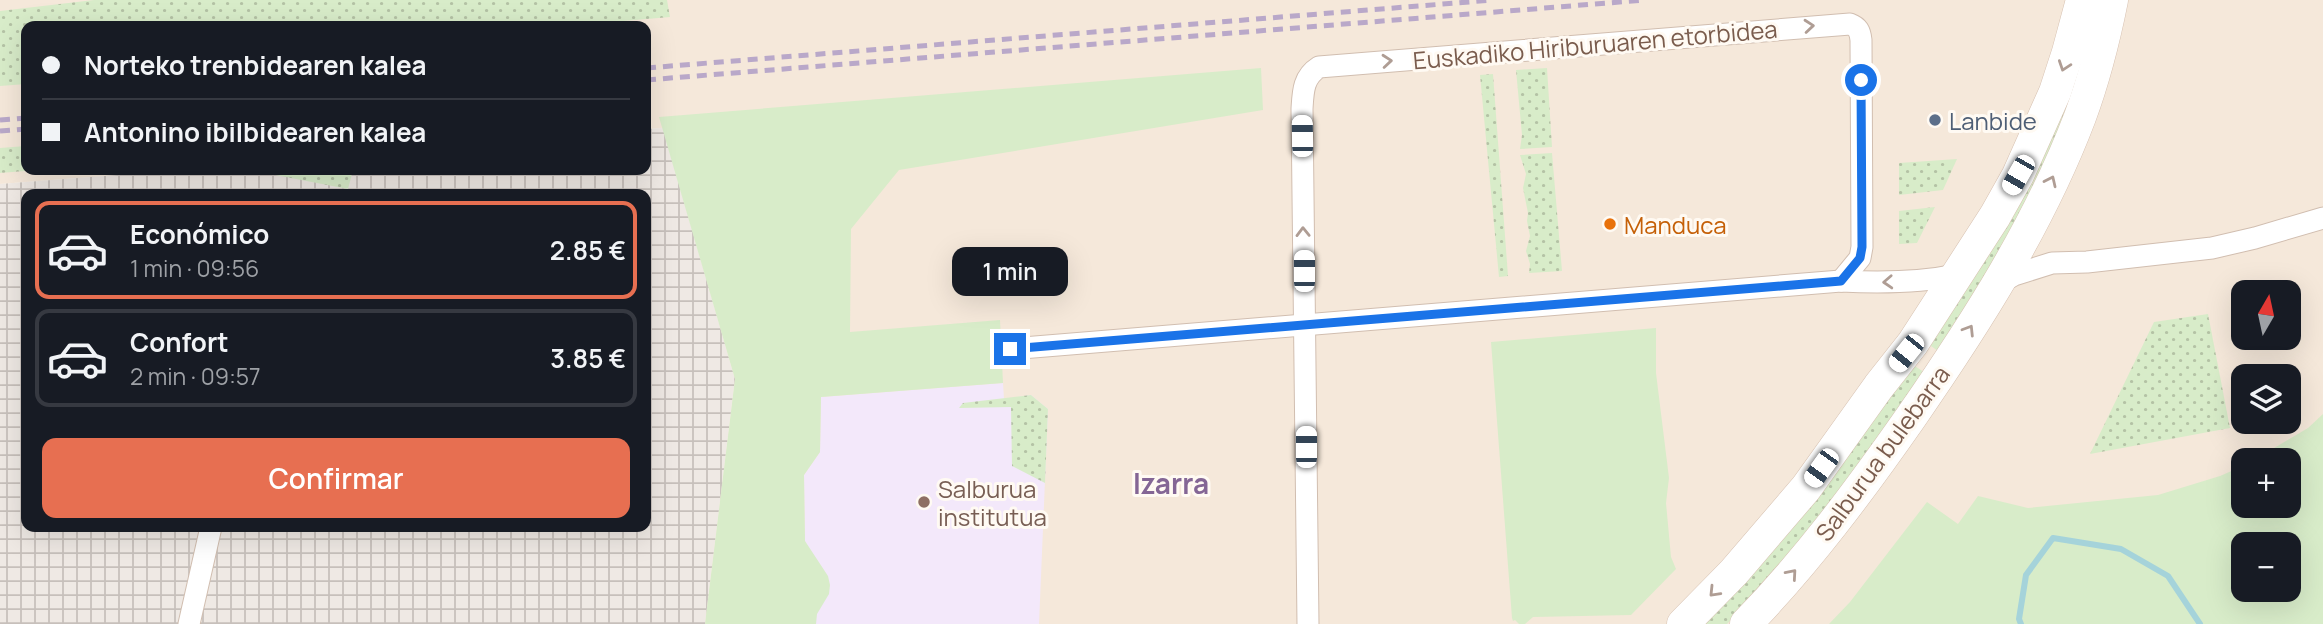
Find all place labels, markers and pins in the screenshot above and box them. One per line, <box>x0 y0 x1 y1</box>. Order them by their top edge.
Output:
place label: Lanbide <box>1949 104 2037 137</box>
marker: Lanbide <box>1927 112 1943 128</box>
place label: Manduca <box>1624 208 1727 241</box>
marker: Manduca <box>1602 216 1618 232</box>
place label: Salburua institutua <box>938 472 1047 533</box>
marker: Salburua institutua <box>916 494 932 510</box>

